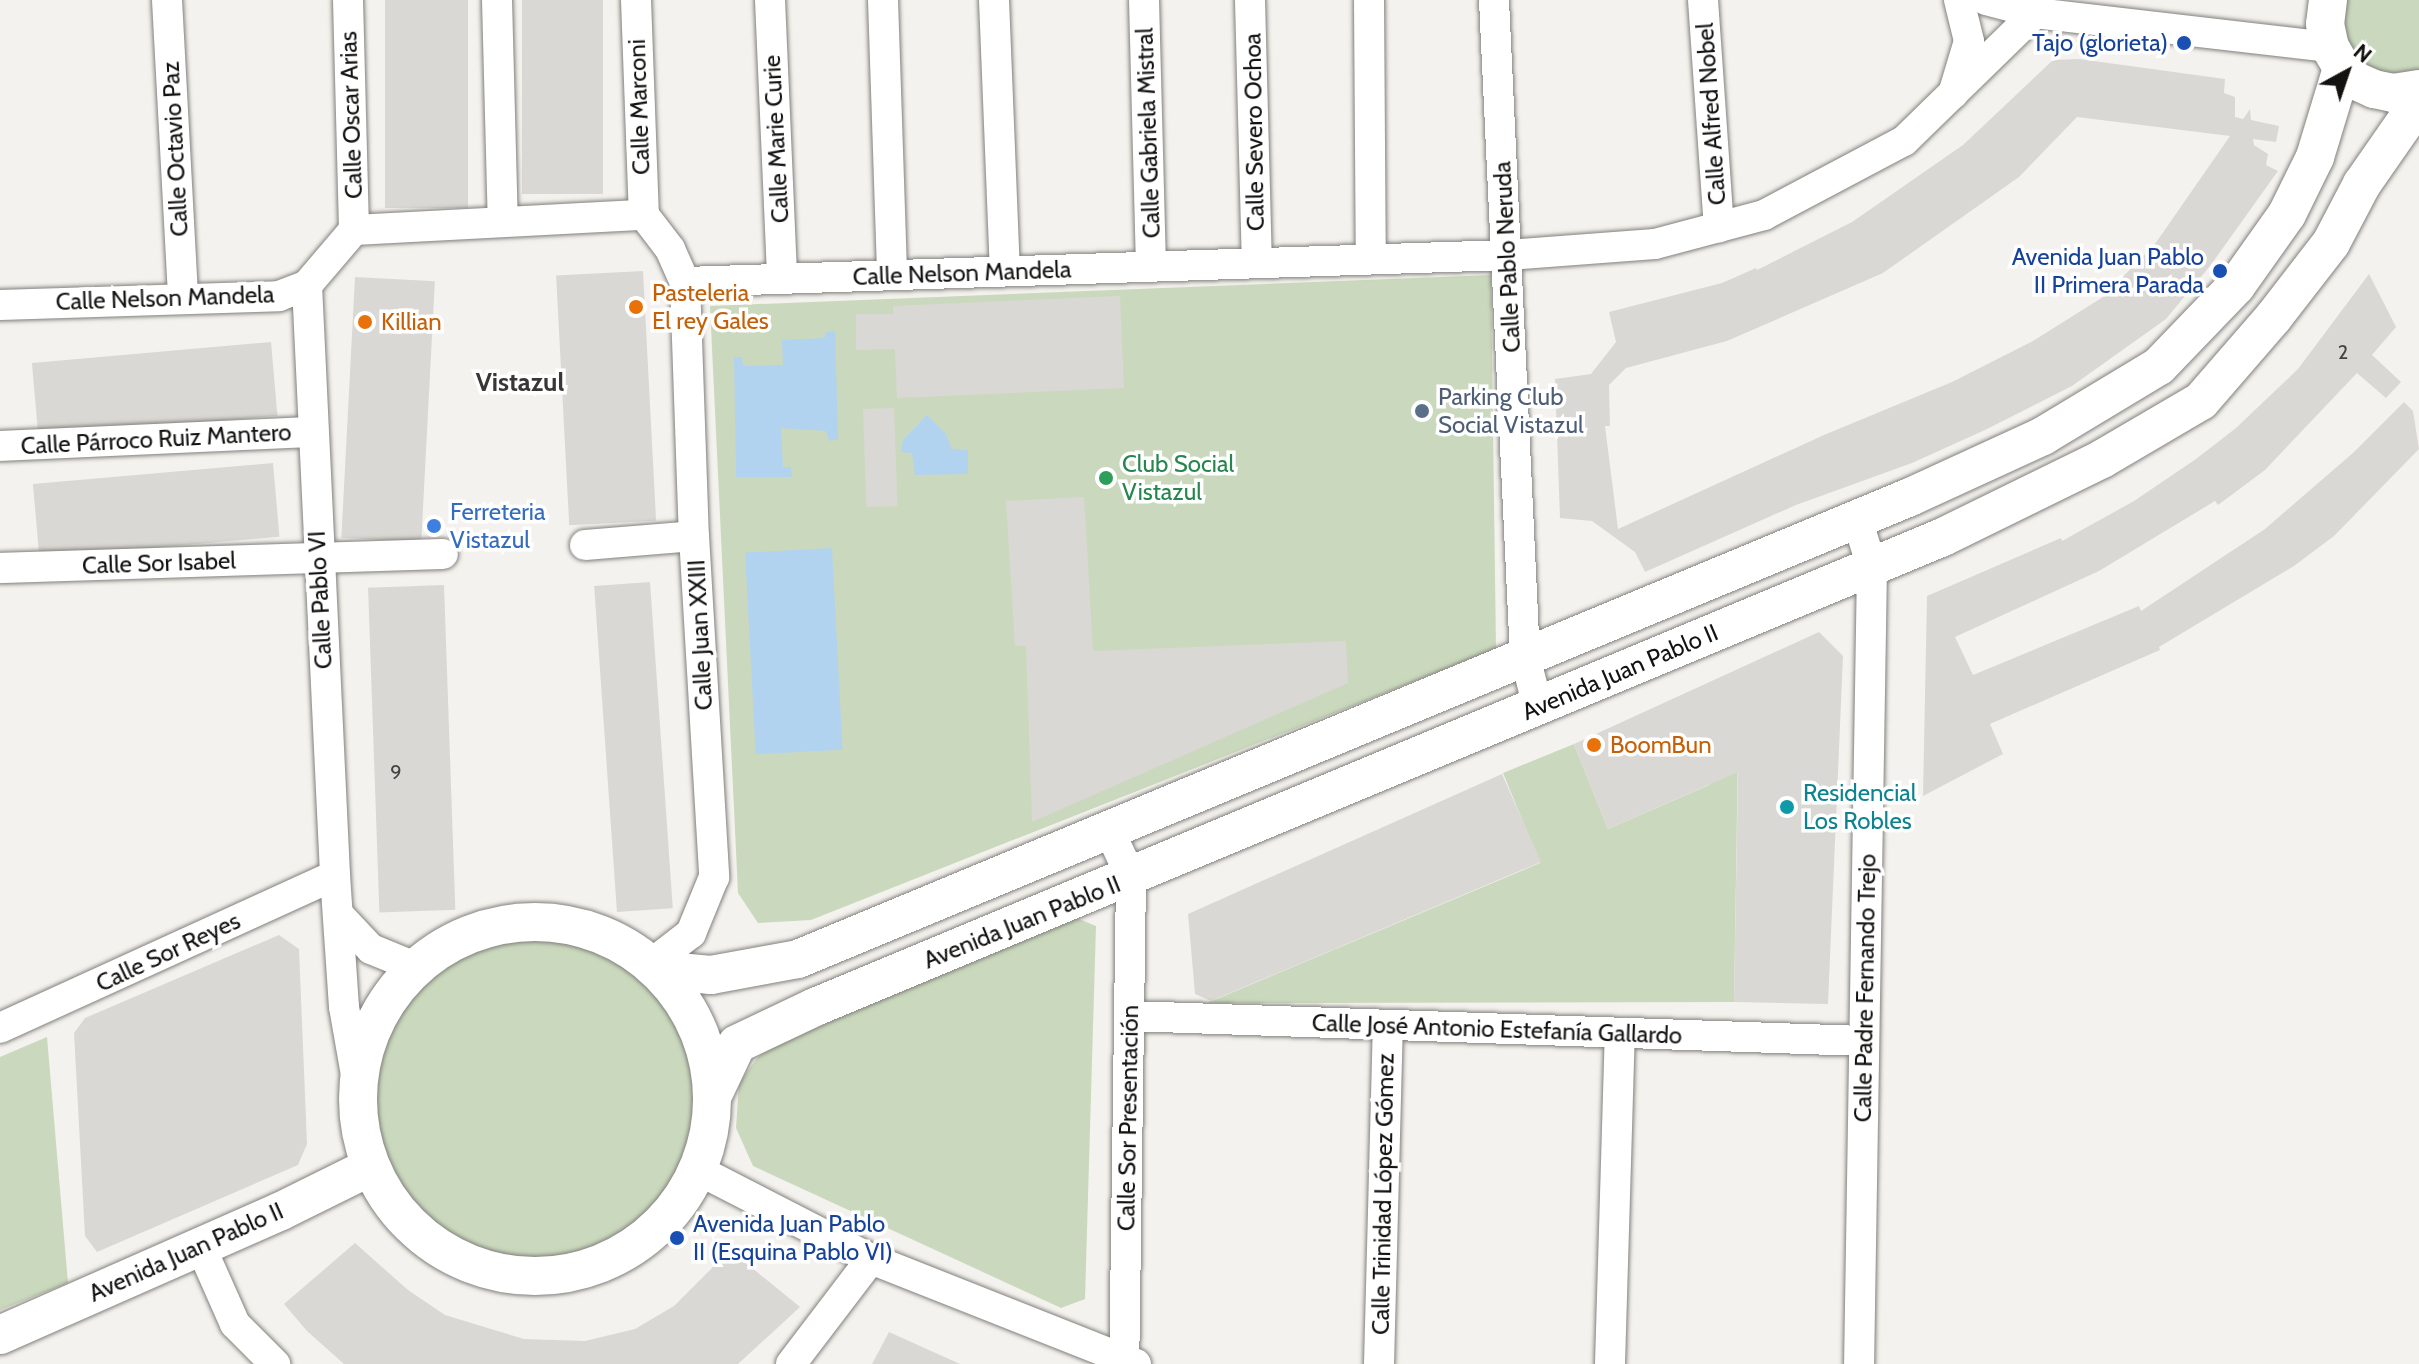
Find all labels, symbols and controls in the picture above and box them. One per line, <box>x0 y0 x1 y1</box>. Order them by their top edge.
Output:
street label: Calle Alfred Nobel <box>1690 22 1732 206</box>
street label: Calle Gabriela Mistral <box>1130 27 1166 239</box>
place label: Tajo (glorieta) <box>2032 29 2168 57</box>
street label: Calle Oscar Arias <box>334 31 368 199</box>
north arrow <box>2307 32 2387 112</box>
street label: Calle Severo Ochoa <box>1238 33 1270 231</box>
marker: Tajo (glorieta) <box>2175 34 2193 52</box>
text: N <box>2348 38 2377 69</box>
street label: Calle Marconi <box>622 39 656 175</box>
street label: Calle Marie Curie <box>757 54 795 224</box>
street label: Calle Octavio Paz <box>156 61 194 237</box>
street label: Calle Pablo Neruda <box>1488 161 1526 353</box>
place label: Avenida Juan Pablo II Primera Parada <box>2012 243 2204 299</box>
street label: Calle Nelson Mandela <box>852 255 1072 291</box>
marker: Avenida Juan Pablo II Primera Parada <box>2211 262 2229 280</box>
place label: Pasteleria El rey Gales <box>652 279 769 335</box>
street label: Calle Nelson Mandela <box>55 280 275 316</box>
marker: Pasteleria El rey Gales <box>627 298 645 316</box>
place label: Killian <box>381 308 442 336</box>
marker: Killian <box>356 313 374 331</box>
house number: 2 <box>2338 340 2348 364</box>
district label: Vistazul <box>476 367 564 399</box>
place label: Parking Club Social Vistazul <box>1438 383 1584 439</box>
marker: Parking Club Social Vistazul <box>1413 402 1431 420</box>
street label: Calle Párroco Ruiz Mantero <box>20 418 292 460</box>
place label: Club Social Vistazul <box>1122 450 1234 506</box>
marker: Club Social Vistazul <box>1097 469 1115 487</box>
place label: Ferreteria Vistazul <box>450 498 545 554</box>
marker: Ferreteria Vistazul <box>425 517 443 535</box>
street label: Calle Pablo VI <box>302 530 338 670</box>
street label: Calle Sor Isabel <box>82 546 236 580</box>
street label: Calle Juan XXIII <box>682 559 718 711</box>
street label: Avenida Juan Pablo II <box>1518 618 1722 726</box>
place label: BoomBun <box>1610 731 1712 759</box>
marker: BoomBun <box>1585 736 1603 754</box>
house number: 9 <box>390 760 402 784</box>
place label: Residencial Los Robles <box>1803 779 1917 835</box>
marker: Residencial Los Robles <box>1778 798 1796 816</box>
street label: Calle Padre Fernando Trejo <box>1848 853 1882 1123</box>
street label: Avenida Juan Pablo II <box>919 869 1125 975</box>
street label: Calle Sor Reyes <box>91 906 245 998</box>
street label: Calle Sor Presentación <box>1112 1005 1144 1231</box>
street label: Calle José Antonio Estefanía Gallardo <box>1311 1008 1683 1050</box>
street label: Calle Trinidad López Gómez <box>1366 1053 1400 1335</box>
street label: Avenida Juan Pablo II <box>84 1196 288 1308</box>
place label: Avenida Juan Pablo II (Esquina Pablo VI) <box>693 1210 893 1266</box>
marker: Avenida Juan Pablo II (Esquina Pablo VI) <box>668 1229 686 1247</box>

